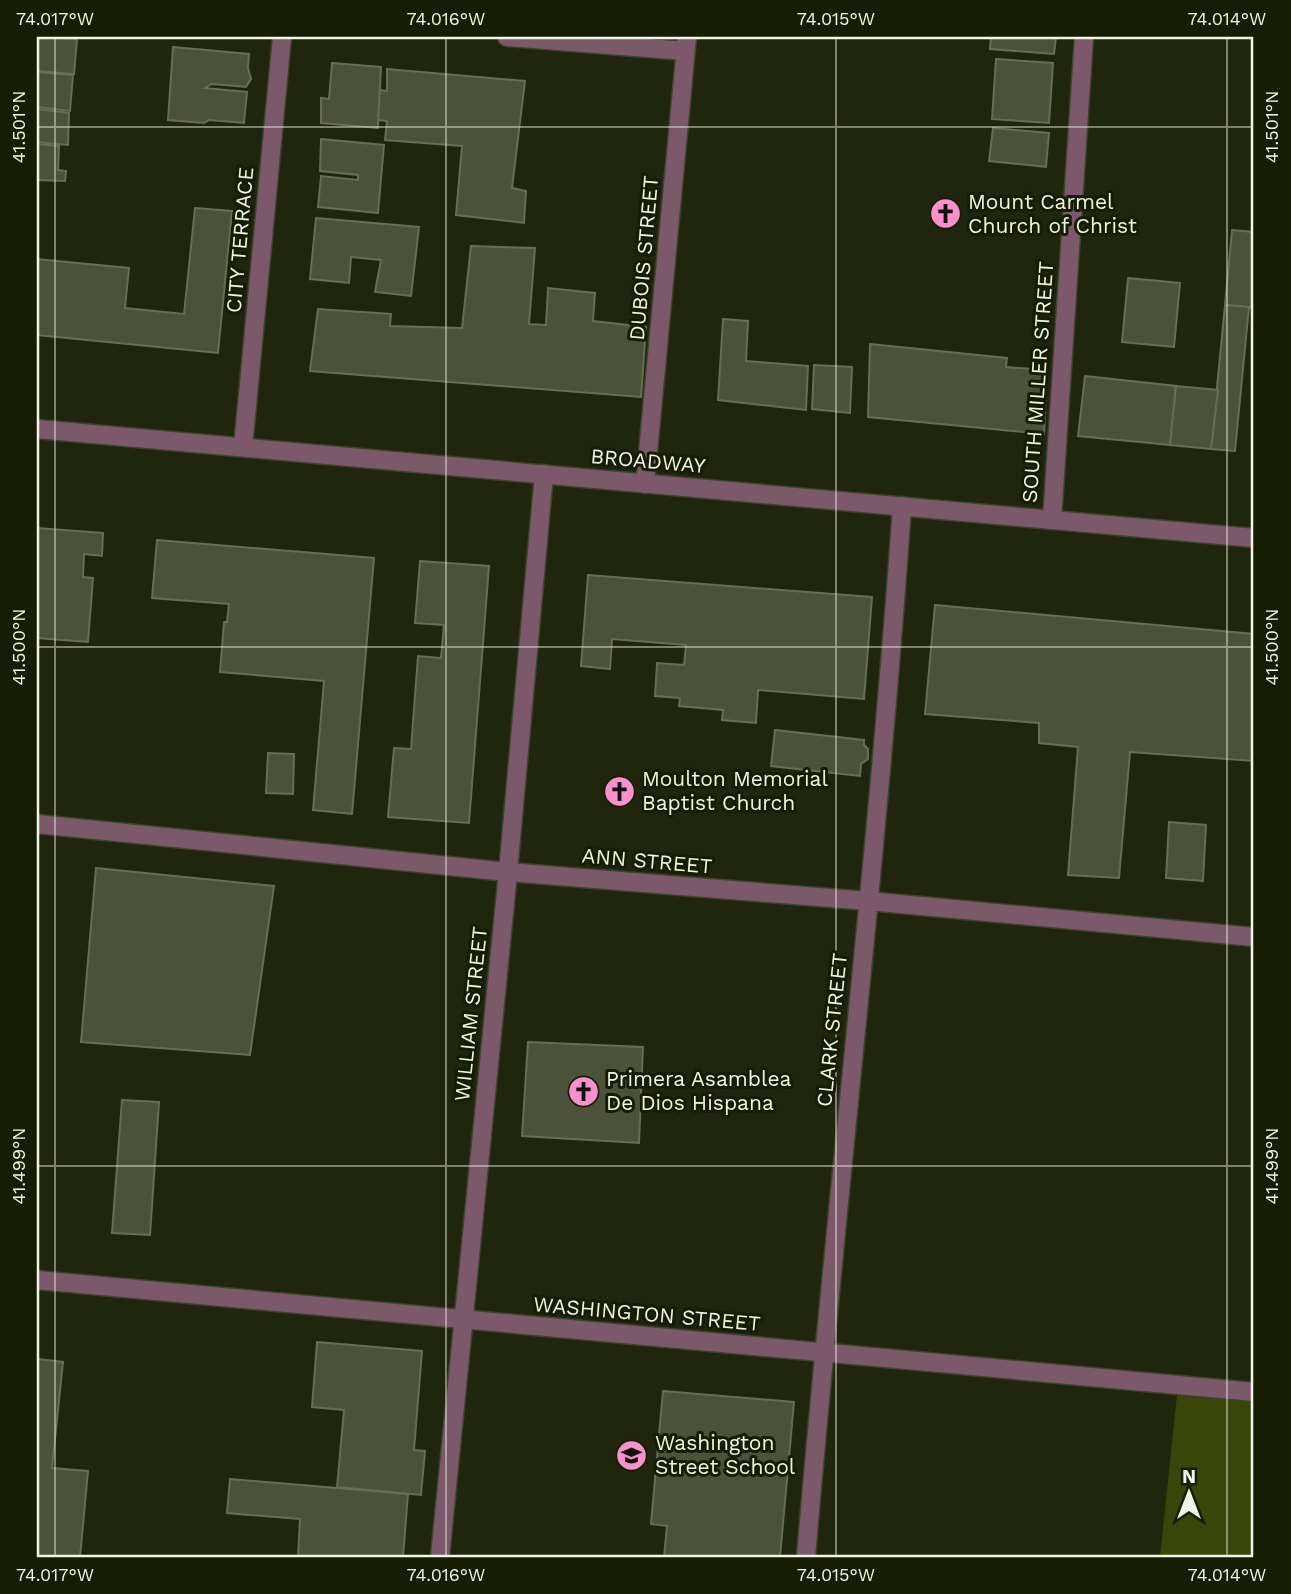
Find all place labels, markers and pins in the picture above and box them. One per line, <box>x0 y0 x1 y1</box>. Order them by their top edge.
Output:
place label: Mount Carmel Church of Christ <box>968 189 1137 238</box>
church icon: Mount Carmel Church of Christ <box>928 197 962 231</box>
place label: Moulton Memorial Baptist Church <box>642 766 828 815</box>
church icon: Moulton Memorial Baptist Church <box>602 774 636 808</box>
place label: Primera Asamblea De Dios Hispana <box>606 1066 792 1115</box>
church icon: Primera Asamblea De Dios Hispana <box>566 1074 600 1108</box>
place label: Washington Street School <box>655 1430 796 1479</box>
school or university icon: Washington Street School <box>615 1438 649 1472</box>

